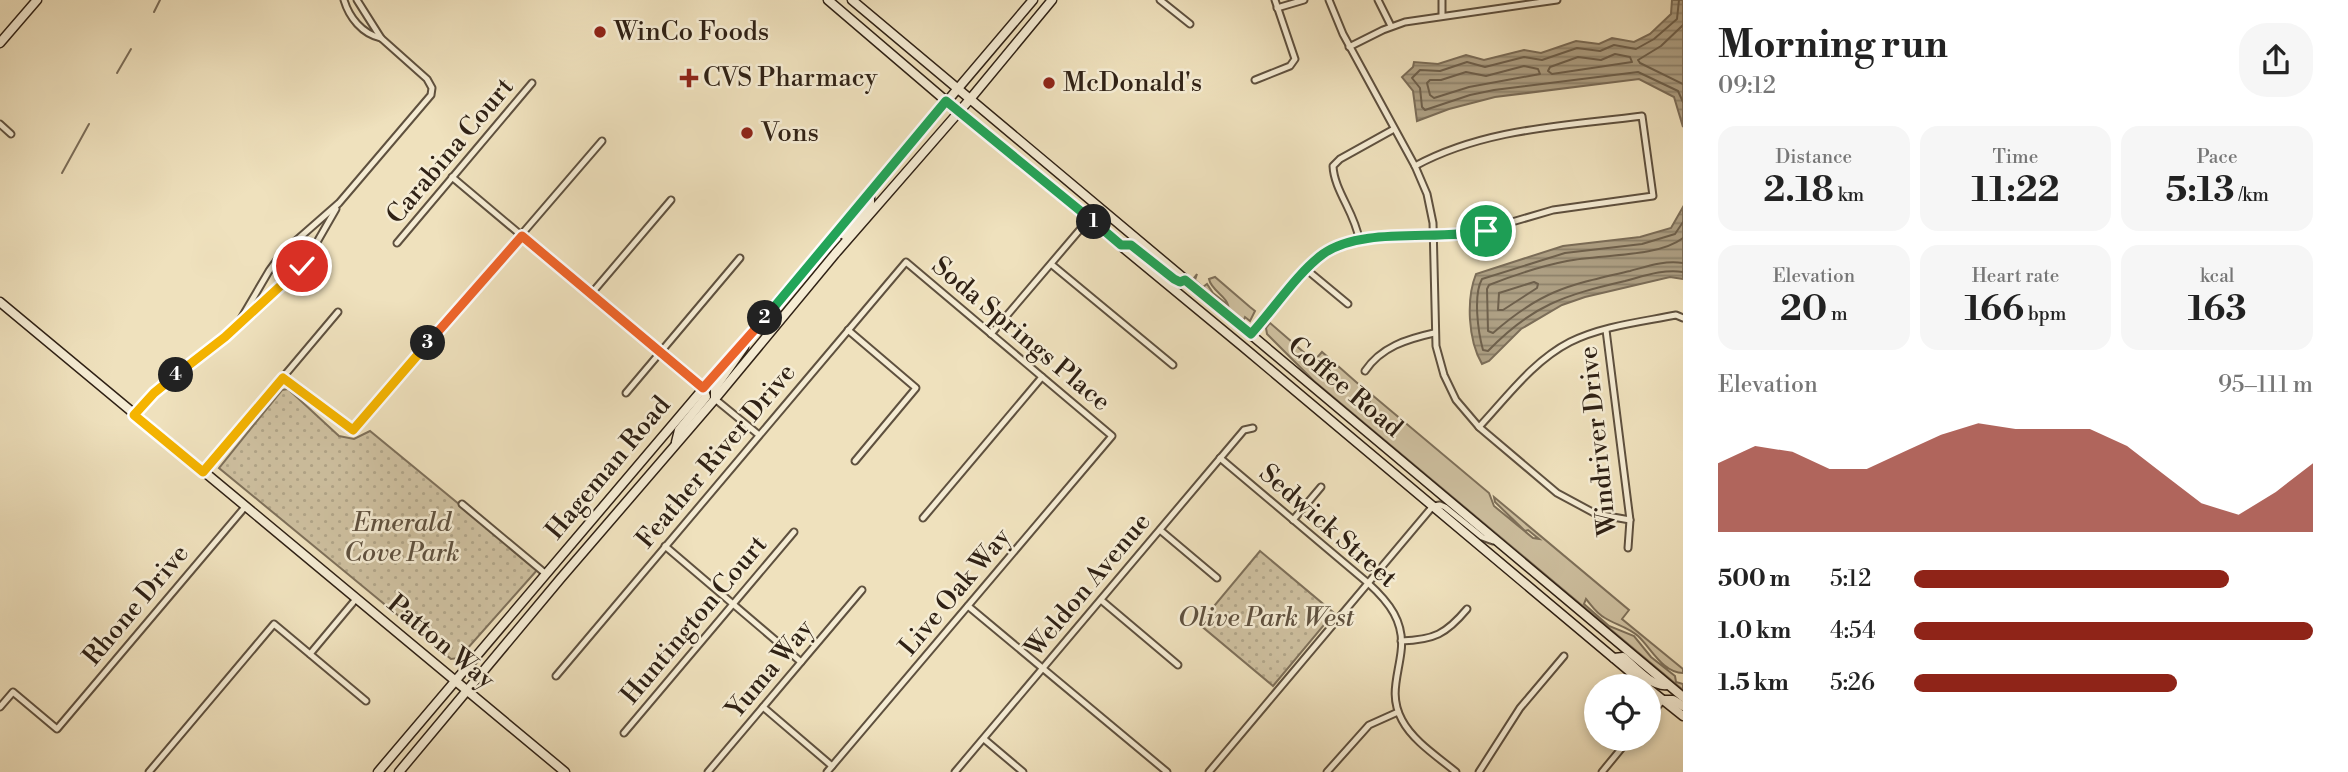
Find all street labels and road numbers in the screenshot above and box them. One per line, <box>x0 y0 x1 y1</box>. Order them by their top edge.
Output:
street label: Carabina Court <box>380 71 520 231</box>
street label: Soda Springs Place <box>925 250 1117 418</box>
street label: Coffee Road <box>1281 330 1409 444</box>
street label: Windriver Drive <box>1572 345 1624 538</box>
street label: Feather River Drive <box>629 357 803 555</box>
street label: Hageman Road <box>539 390 677 546</box>
street label: Sedwick Street <box>1253 457 1403 595</box>
street label: Weldon Avenue <box>1018 506 1158 664</box>
street label: Live Oak Way <box>892 521 1018 662</box>
street label: Huntington Court <box>614 529 774 711</box>
street label: Rhone Drive <box>76 538 196 672</box>
street label: Patton Way <box>381 588 502 696</box>
street label: Yuma Way <box>718 613 821 726</box>

